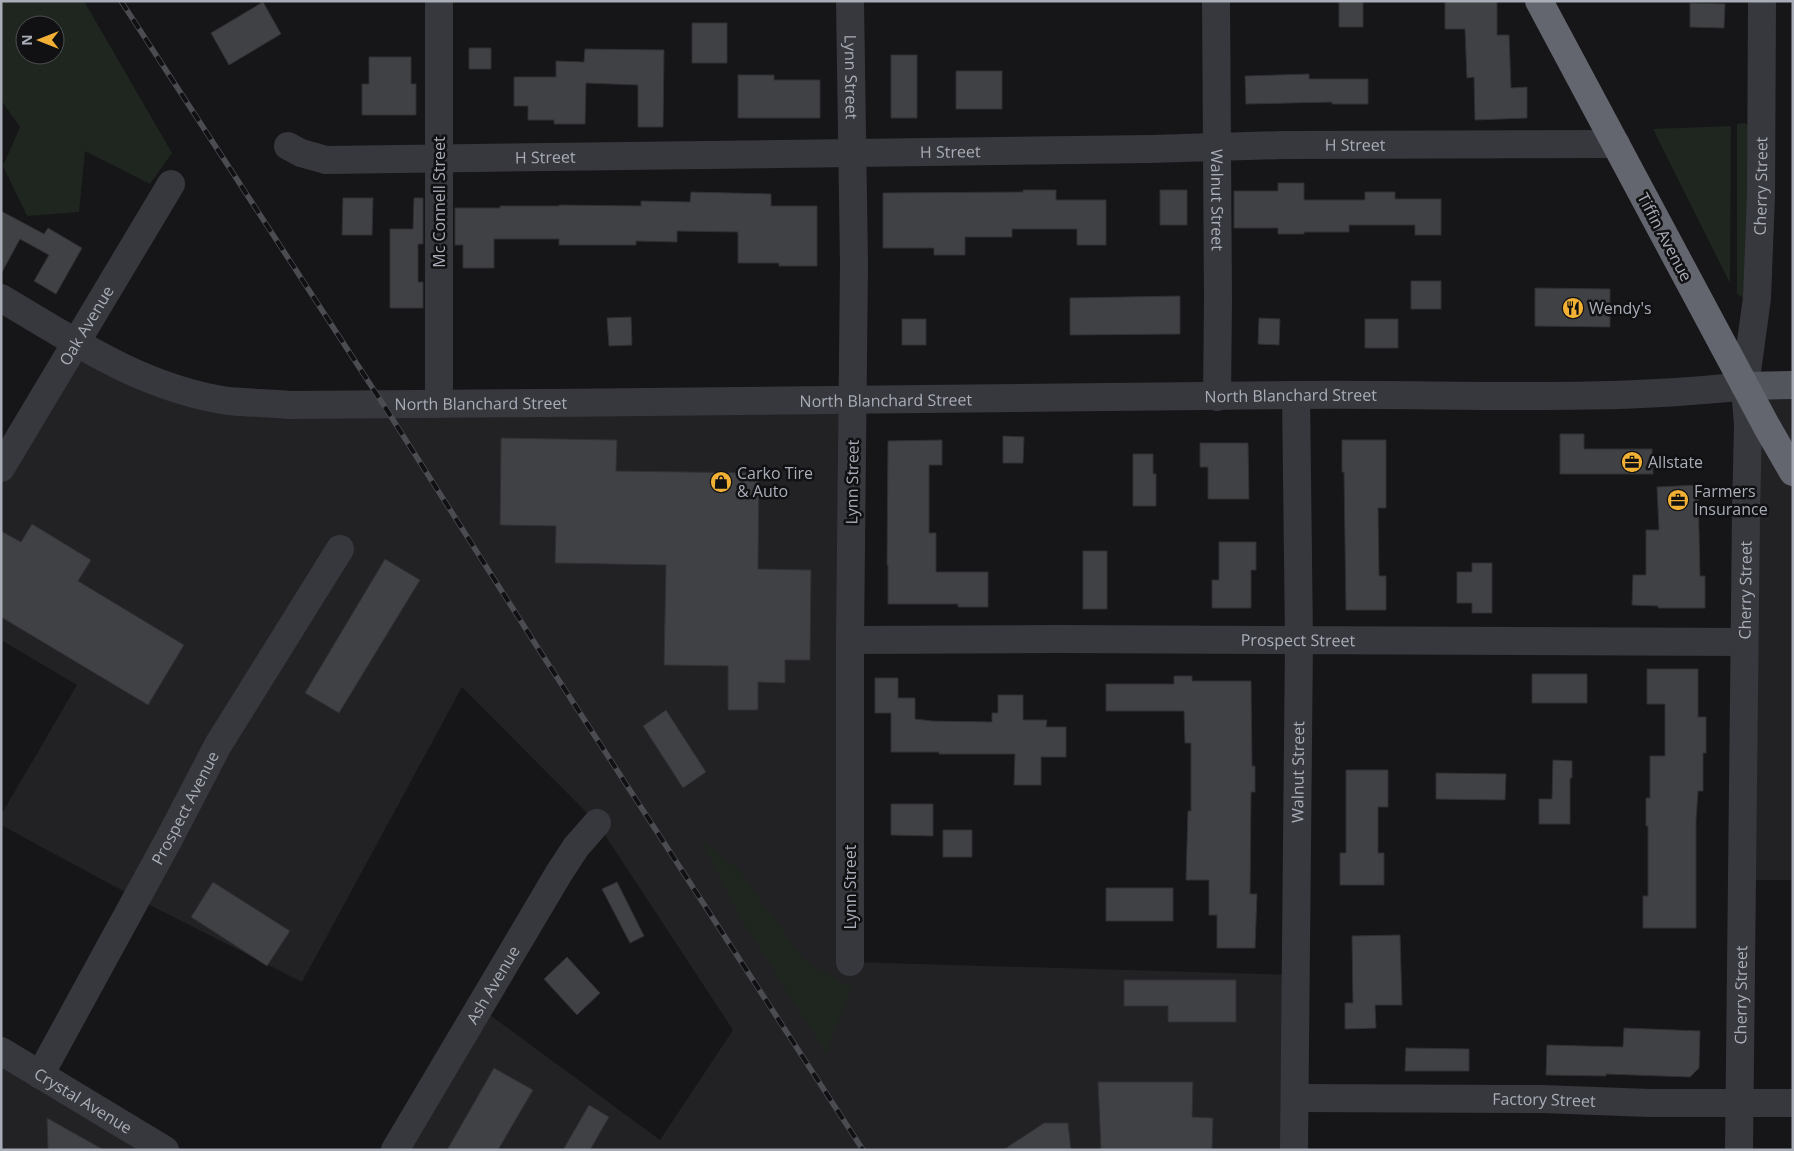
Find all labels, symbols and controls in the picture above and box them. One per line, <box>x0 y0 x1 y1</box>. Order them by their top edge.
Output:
north arrow <box>15 15 65 65</box>
text: N <box>17 34 36 46</box>
street label: Lynn Street <box>840 34 863 120</box>
street label: H Street <box>1325 134 1386 156</box>
street label: Mc Connell Street <box>428 136 450 268</box>
street label: Cherry Street <box>1748 136 1772 236</box>
street label: H Street <box>920 140 981 163</box>
street label: H Street <box>515 146 576 168</box>
street label: Walnut Street <box>1206 149 1229 251</box>
street label: Tiffin Avenue <box>1632 189 1698 285</box>
street label: Oak Avenue <box>54 281 119 370</box>
restaurant icon: Wendy's <box>1561 296 1585 320</box>
place label: Wendy's <box>1589 297 1652 319</box>
street label: North Blanchard Street <box>1204 384 1377 407</box>
street label: North Blanchard Street <box>799 388 973 412</box>
street label: North Blanchard Street <box>394 392 567 415</box>
street label: Lynn Street <box>840 439 864 525</box>
office icon: Allstate <box>1620 450 1644 474</box>
place label: Allstate <box>1648 451 1703 473</box>
place label: Carko Tire & Auto <box>737 462 813 502</box>
shop icon: Carko Tire & Auto <box>709 470 733 494</box>
place label: Farmers Insurance <box>1694 480 1768 520</box>
office icon: Farmers Insurance <box>1666 488 1690 512</box>
street label: Cherry Street <box>1734 540 1757 640</box>
street label: Prospect Street <box>1241 629 1356 651</box>
street label: Walnut Street <box>1286 721 1309 823</box>
street label: Prospect Avenue <box>146 747 224 869</box>
street label: Lynn Street <box>839 844 861 929</box>
street label: Ash Avenue <box>461 942 525 1028</box>
street label: Cherry Street <box>1729 945 1752 1045</box>
street label: Crystal Avenue <box>30 1063 136 1139</box>
street label: Factory Street <box>1492 1088 1596 1112</box>

